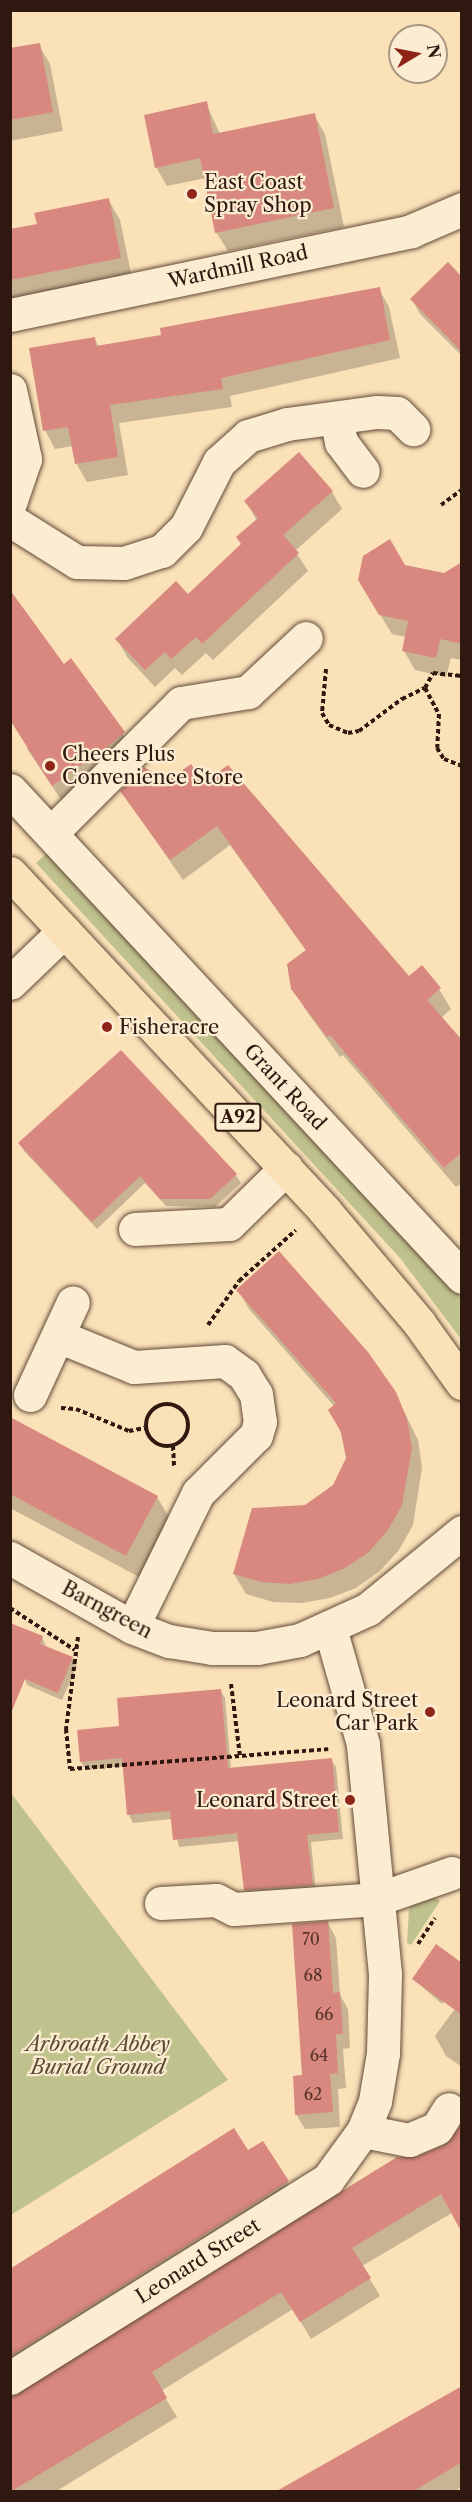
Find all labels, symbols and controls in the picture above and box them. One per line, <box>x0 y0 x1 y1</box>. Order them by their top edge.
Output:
north arrow <box>388 24 448 84</box>
text: N <box>423 43 445 60</box>
place label: East Coast Spray Shop <box>204 170 312 217</box>
marker: East Coast Spray Shop <box>185 187 199 201</box>
street label: Wardmill Road <box>166 240 310 294</box>
place label: Cheers Plus Convenience Store <box>62 742 243 789</box>
marker: Cheers Plus Convenience Store <box>43 759 57 773</box>
place label: Fisheracre <box>119 1015 219 1039</box>
marker: Fisheracre <box>100 1020 114 1034</box>
street label: Grant Road <box>239 1039 331 1135</box>
road number: A92 <box>214 1102 262 1132</box>
street label: Barngreen <box>58 1576 156 1644</box>
place label: Leonard Street Car Park <box>276 1688 418 1735</box>
marker: Leonard Street Car Park <box>423 1705 437 1719</box>
place label: Leonard Street <box>196 1788 338 1812</box>
marker: Leonard Street <box>343 1793 357 1807</box>
house number: 70 <box>302 1929 320 1949</box>
house number: 68 <box>304 1965 322 1985</box>
house number: 66 <box>315 2004 333 2024</box>
park label: Arbroath Abbey Burial Ground <box>26 2032 170 2079</box>
house number: 64 <box>310 2045 328 2065</box>
house number: 62 <box>304 2084 322 2104</box>
street label: Leonard Street <box>131 2213 265 2309</box>

